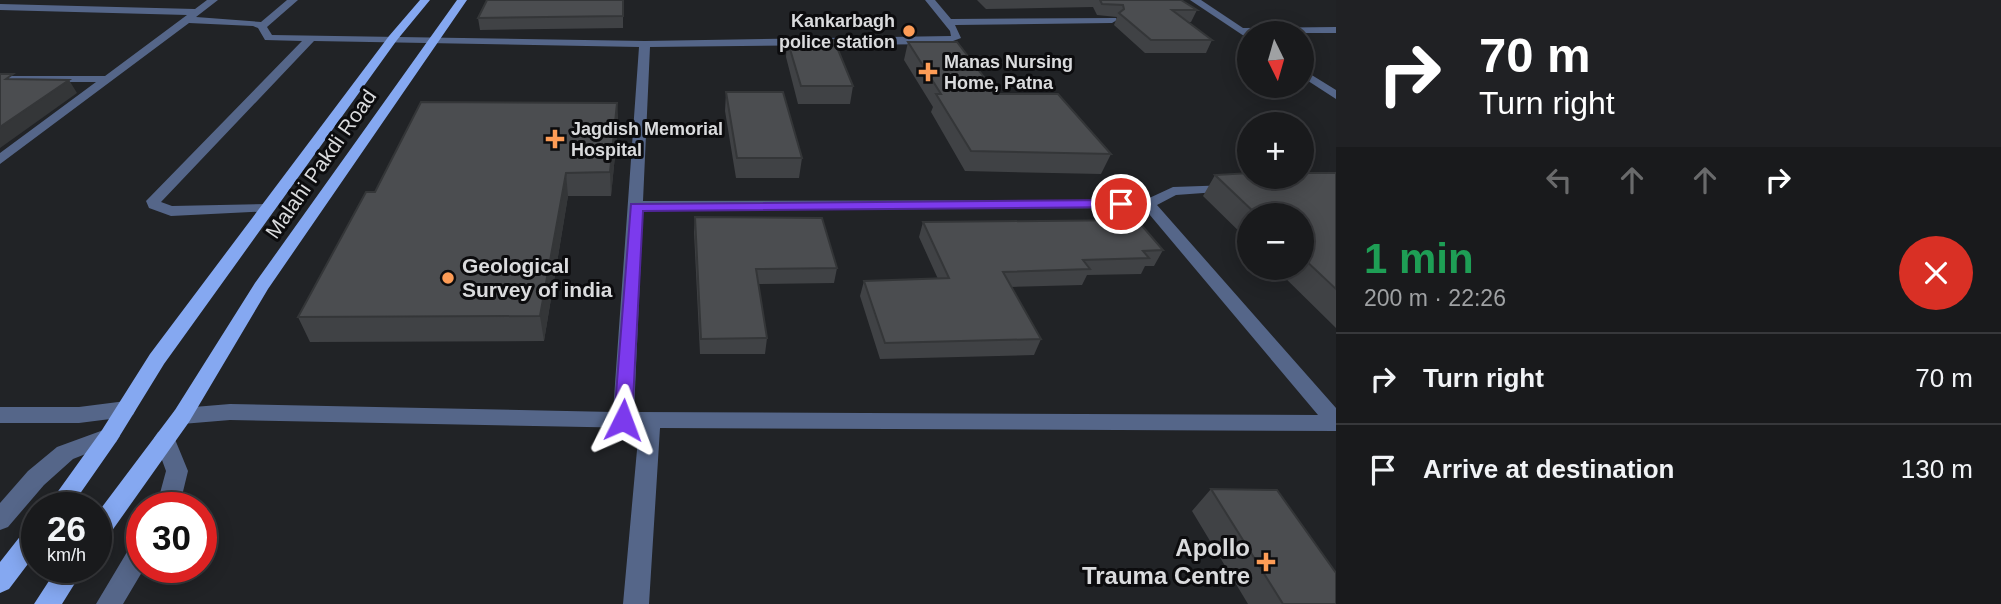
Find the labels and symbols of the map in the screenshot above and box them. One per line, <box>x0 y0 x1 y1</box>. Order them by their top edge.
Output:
place label: Kankarbagh police station <box>779 11 895 52</box>
north arrow <box>1237 21 1314 98</box>
marker: Kankarbagh police station <box>901 23 917 39</box>
place label: Manas Nursing Home, Patna <box>944 52 1073 93</box>
marker: Manas Nursing Home, Patna <box>918 62 938 82</box>
street label: Malahi Pakdi Road <box>261 85 381 243</box>
place label: Jagdish Memorial Hospital <box>571 119 723 160</box>
marker: Jagdish Memorial Hospital <box>545 129 565 149</box>
pin <box>1091 174 1151 234</box>
place label: Geological Survey of india <box>462 254 613 301</box>
marker: Geological Survey of india <box>440 270 456 286</box>
position arrow <box>586 383 660 457</box>
speed limit sign: 30 <box>126 492 217 583</box>
place label: Apollo Trauma Centre <box>1082 534 1250 589</box>
marker: Apollo Trauma Centre <box>1256 552 1276 572</box>

